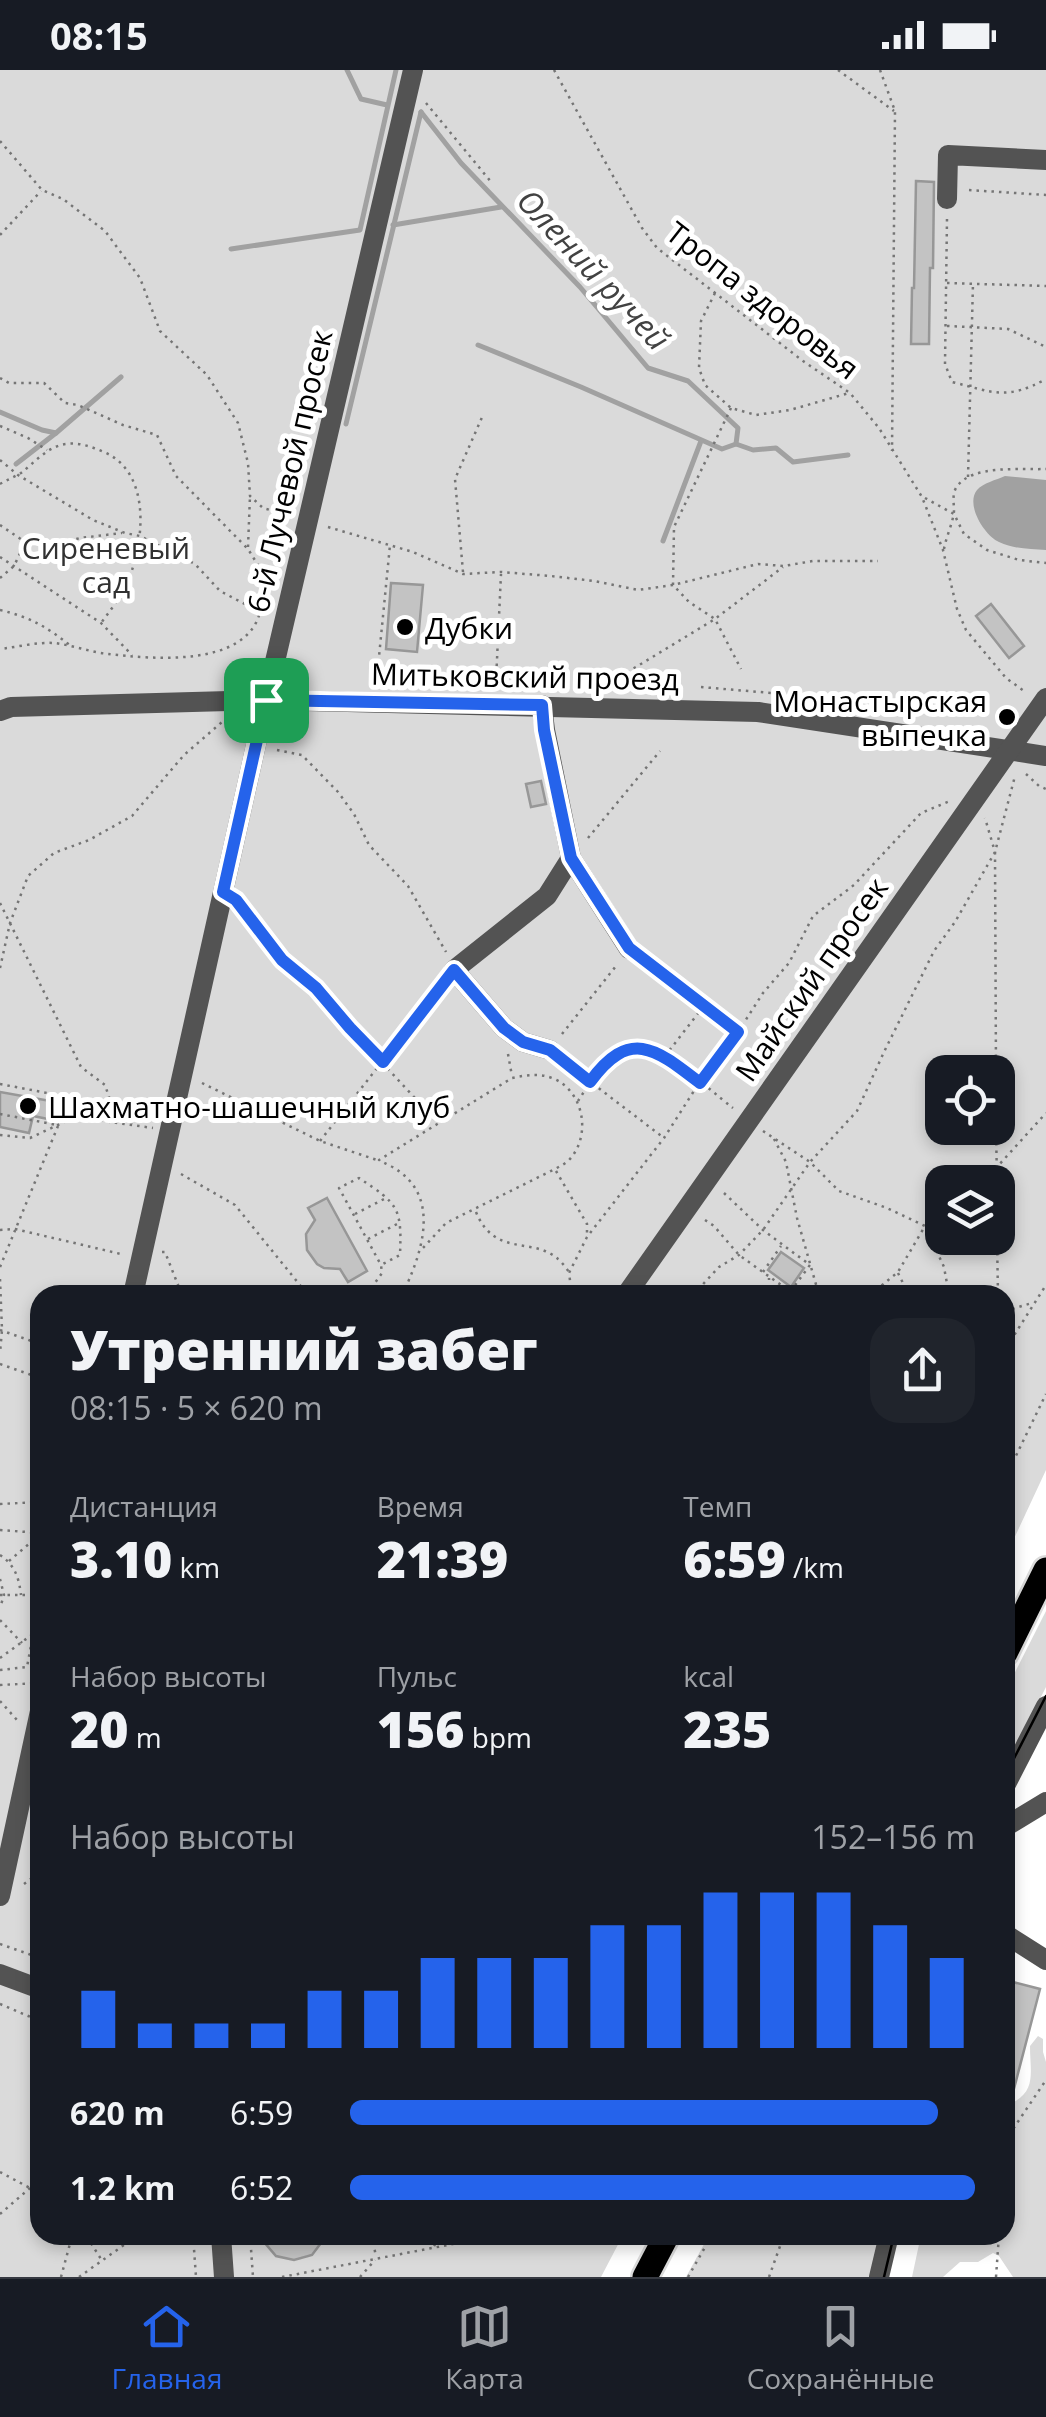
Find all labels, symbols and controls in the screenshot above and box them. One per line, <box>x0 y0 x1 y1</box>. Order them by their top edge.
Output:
text: 08:15 <box>50 9 148 61</box>
water label: Олений ручей <box>508 179 680 359</box>
street label: Тропа здоровья <box>658 212 868 388</box>
street label: 6-й Лучевой просек <box>237 325 342 616</box>
park label: Сиреневый сад <box>22 527 190 602</box>
place label: Дубки <box>425 607 513 648</box>
marker: Дубки <box>394 616 416 638</box>
street label: Митьковский проезд <box>371 653 679 699</box>
pin <box>224 658 309 743</box>
icon: arrive <box>239 673 294 728</box>
place label: Монастырская выпечка <box>773 680 987 755</box>
marker: Монастырская выпечка <box>996 706 1018 728</box>
street label: Майский просек <box>725 868 897 1089</box>
map controls <box>925 1055 1015 1255</box>
button: locate <box>925 1055 1015 1145</box>
place label: Шахматно-шашечный клуб <box>48 1086 450 1127</box>
marker: Шахматно-шашечный клуб <box>17 1095 39 1117</box>
button: layers <box>925 1165 1015 1255</box>
text: Утренний забег <box>70 1311 538 1386</box>
button: share <box>870 1318 975 1423</box>
text: 08:15 · 5 × 620 m <box>70 1386 323 1429</box>
text: Дистанция <box>70 1487 218 1525</box>
text: Время <box>377 1487 464 1525</box>
text: Темп <box>683 1487 752 1525</box>
text: 3.10 <box>70 1525 172 1593</box>
text: 21:39 <box>377 1525 508 1593</box>
text: 6:59 <box>683 1525 786 1593</box>
text: km <box>172 1548 220 1586</box>
text: /km <box>786 1548 844 1586</box>
text: Набор высоты <box>70 1657 267 1695</box>
text: Пульс <box>377 1657 457 1695</box>
text: kcal <box>683 1657 734 1695</box>
text: 20 <box>70 1695 129 1763</box>
text: 156 <box>377 1695 465 1763</box>
text: 235 <box>683 1695 771 1763</box>
text: m <box>129 1718 162 1756</box>
text: bpm <box>465 1718 532 1756</box>
text: Набор высоты <box>70 1815 295 1858</box>
text: 152–156 m <box>811 1815 975 1858</box>
text: 620 m <box>70 2091 165 2134</box>
text: 6:59 <box>230 2091 293 2134</box>
text: 1.2 km <box>70 2166 175 2209</box>
text: 6:52 <box>230 2166 293 2209</box>
tab: Главная <box>111 2299 222 2397</box>
tab: Карта <box>445 2299 524 2397</box>
tab: Сохранённые <box>747 2299 935 2397</box>

